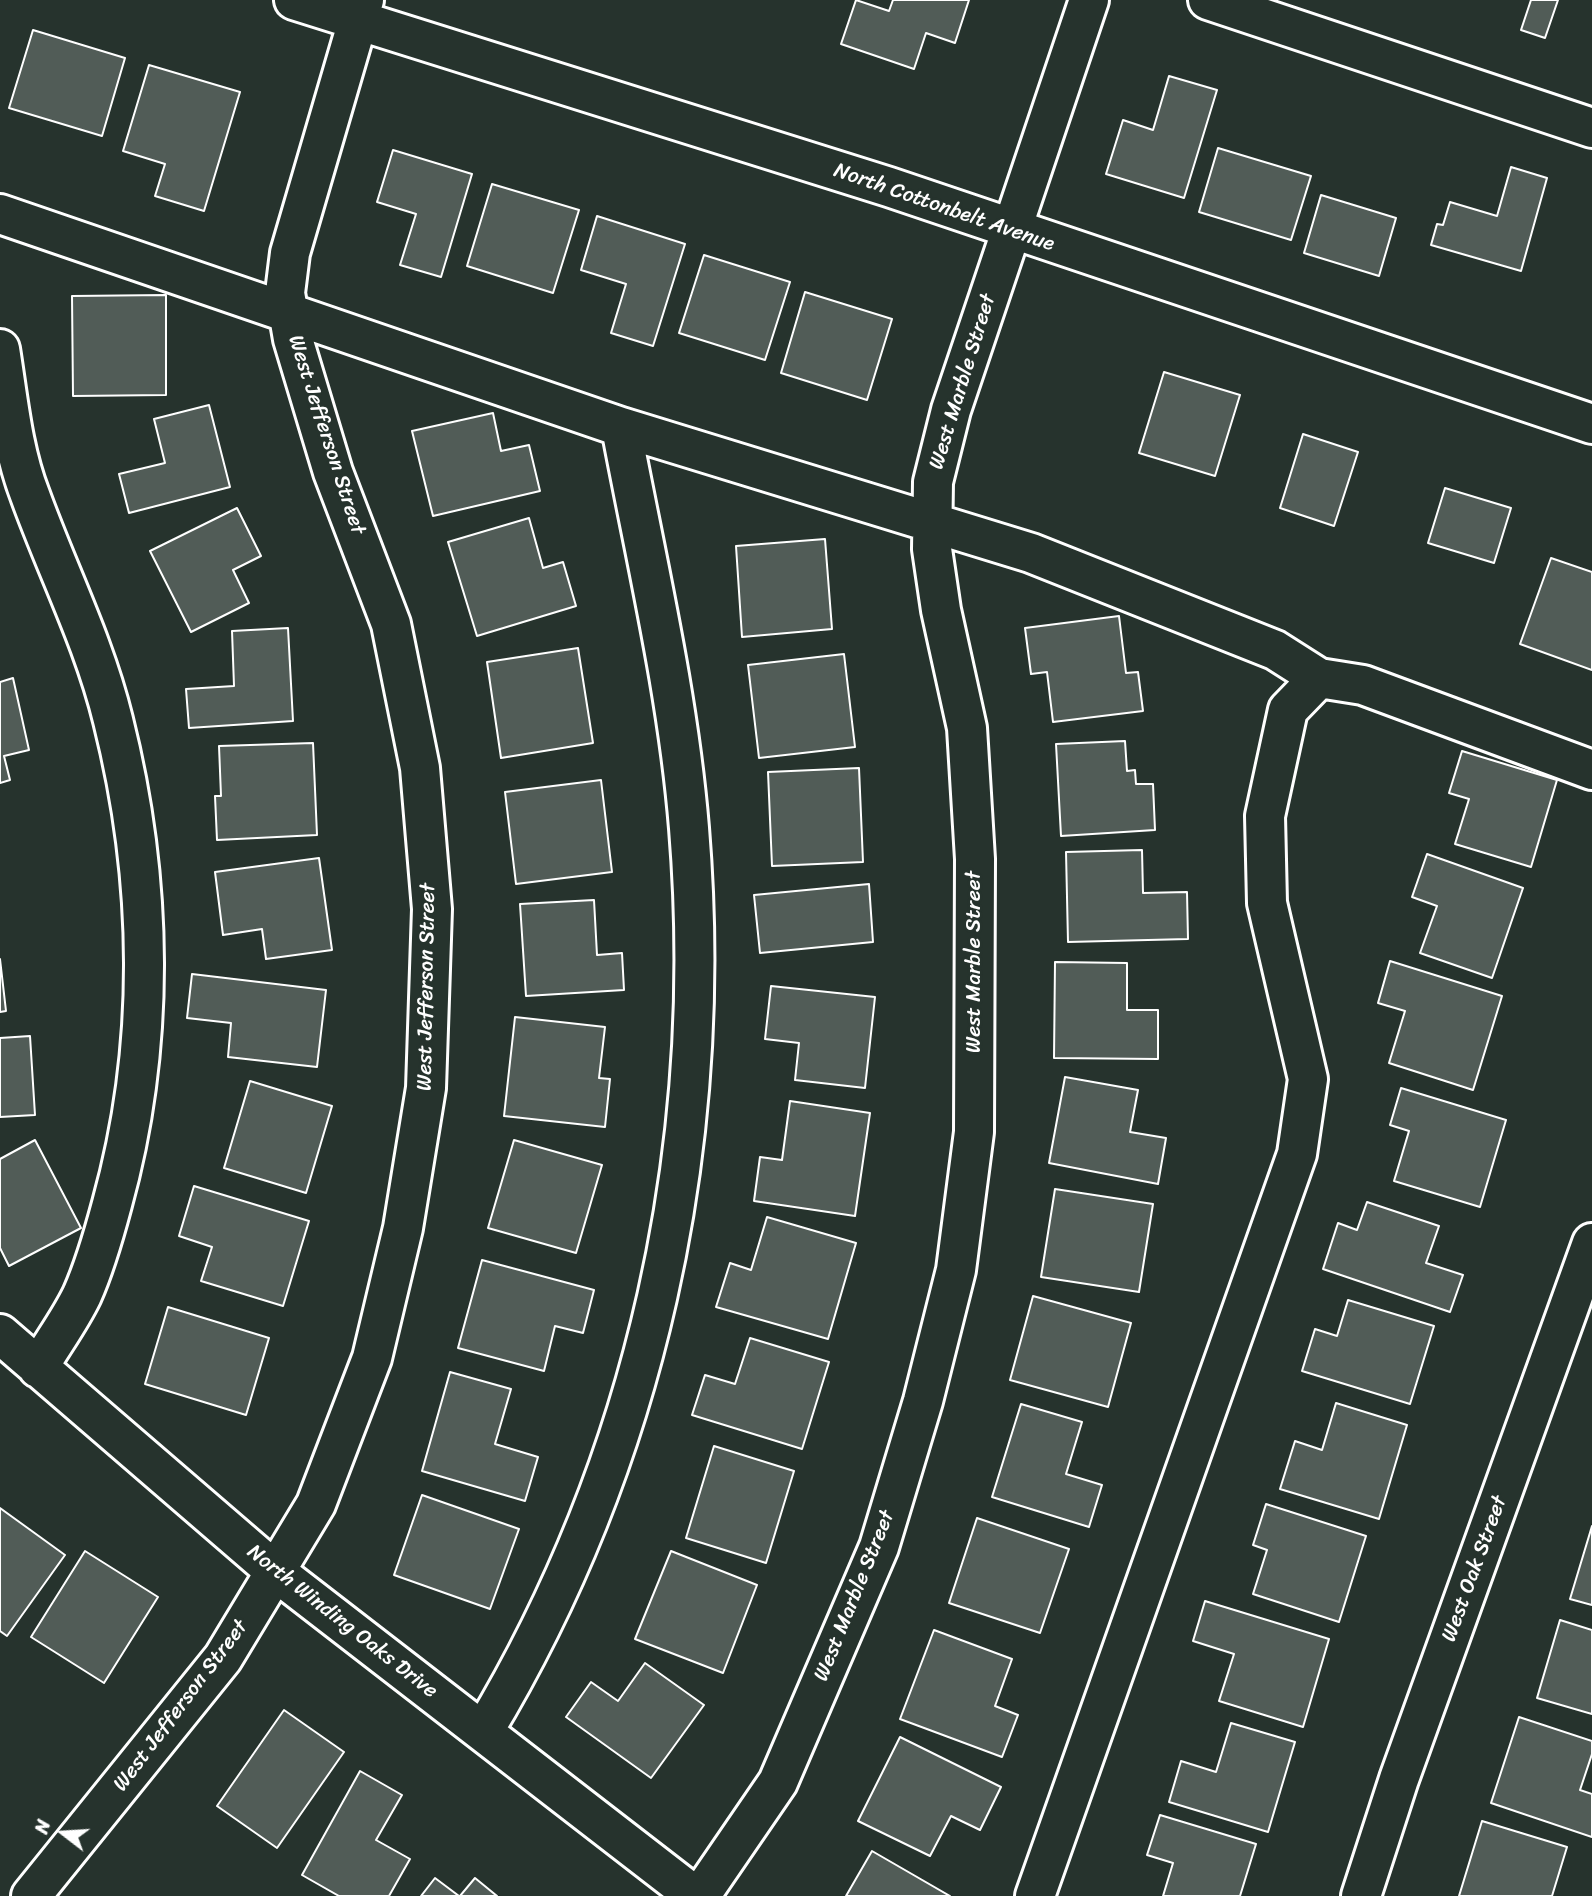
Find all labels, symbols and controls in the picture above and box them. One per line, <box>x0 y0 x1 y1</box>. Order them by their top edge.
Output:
street label: North Cottonbelt Avenue <box>830 158 1058 258</box>
street label: West Marble Street <box>924 291 1002 473</box>
street label: West Jefferson Street <box>282 332 370 538</box>
street label: West Marble Street <box>962 871 988 1053</box>
street label: West Jefferson Street <box>413 883 441 1091</box>
street label: West Oak Street <box>1437 1493 1513 1645</box>
street label: West Marble Street <box>809 1507 901 1685</box>
street label: North Winding Oaks Drive <box>242 1540 442 1704</box>
street label: West Jefferson Street <box>108 1615 254 1797</box>
north arrow <box>28 1798 98 1868</box>
text: N <box>25 1816 60 1838</box>

